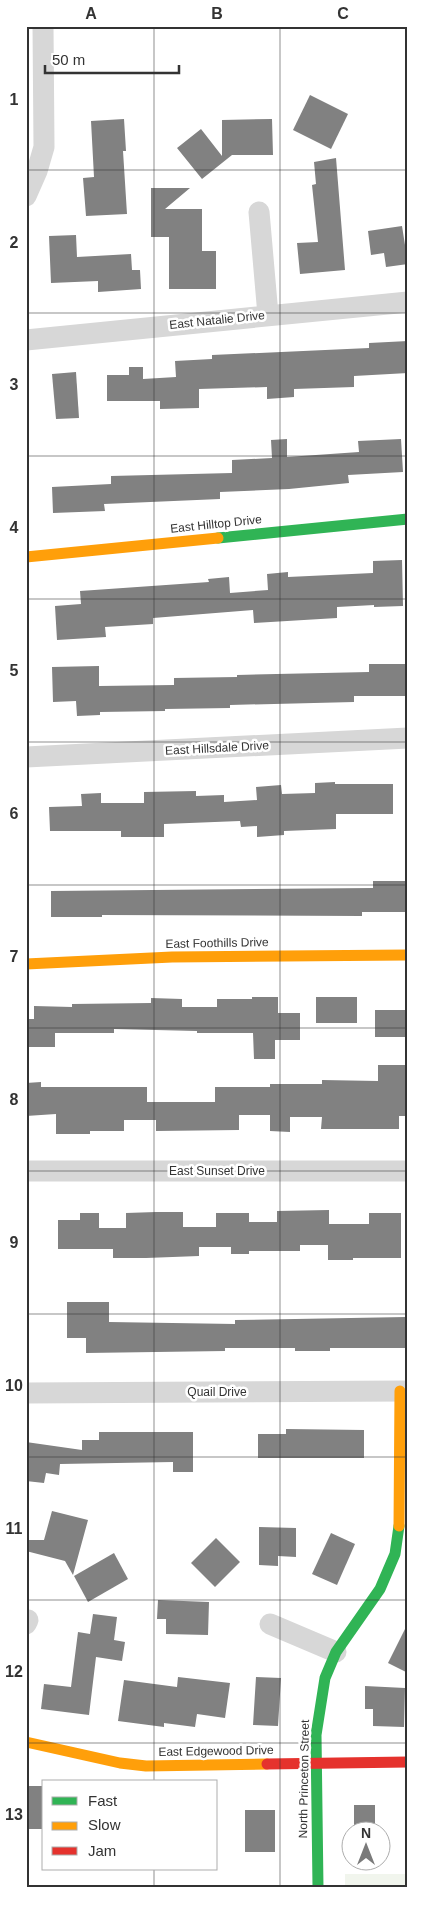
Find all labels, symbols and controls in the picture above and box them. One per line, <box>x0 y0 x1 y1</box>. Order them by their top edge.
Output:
text: A <box>85 5 97 22</box>
text: B <box>211 5 223 22</box>
text: C <box>337 5 349 22</box>
scale bar <box>45 42 179 74</box>
text: 50 m <box>52 51 85 68</box>
text: 1 <box>10 91 19 108</box>
text: 2 <box>10 234 19 251</box>
street label: East Natalie Drive <box>169 308 266 332</box>
text: 3 <box>10 376 19 393</box>
street label: East Hilltop Drive <box>170 512 263 536</box>
text: 4 <box>10 519 19 536</box>
text: 5 <box>10 662 19 679</box>
street label: East Hillsdale Drive <box>165 738 270 758</box>
text: 6 <box>10 805 19 822</box>
street label: East Foothills Drive <box>165 935 269 951</box>
text: 7 <box>10 948 19 965</box>
text: 8 <box>10 1091 19 1108</box>
street label: East Sunset Drive <box>169 1164 265 1178</box>
text: 9 <box>10 1234 19 1251</box>
text: 10 <box>5 1377 23 1394</box>
street label: Quail Drive <box>187 1385 247 1399</box>
text: 11 <box>6 1520 23 1537</box>
text: 12 <box>5 1663 23 1680</box>
street label: North Princeton Street <box>296 1719 312 1838</box>
street label: East Edgewood Drive <box>158 1743 274 1759</box>
legend <box>42 1780 218 1870</box>
text: Fast <box>88 1792 118 1809</box>
text: 13 <box>5 1806 23 1823</box>
text: Slow <box>88 1816 121 1833</box>
north arrow <box>342 1820 392 1870</box>
text: N <box>361 1825 371 1841</box>
text: Jam <box>88 1842 116 1859</box>

